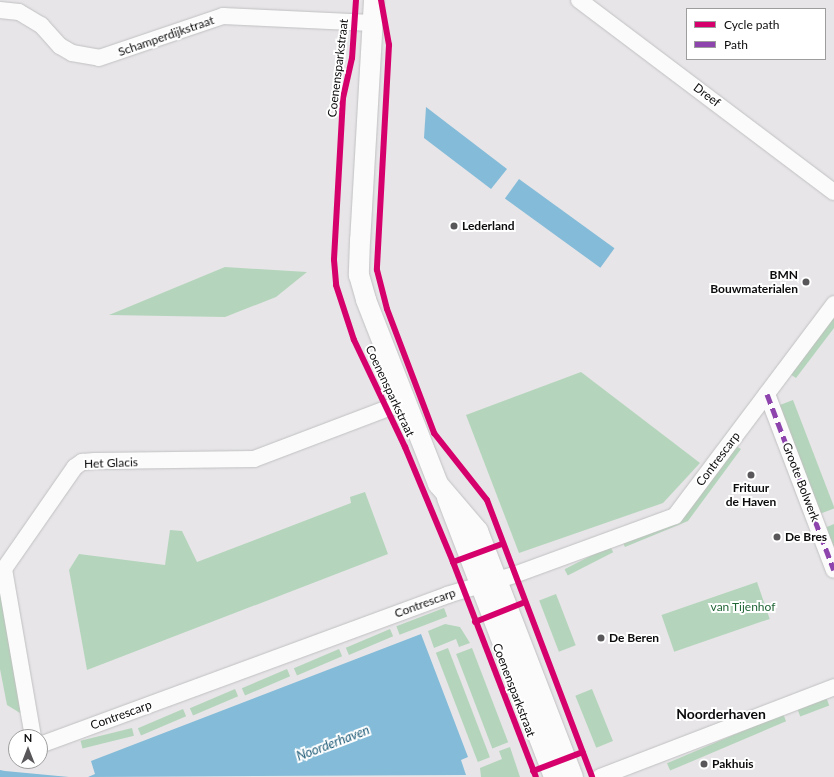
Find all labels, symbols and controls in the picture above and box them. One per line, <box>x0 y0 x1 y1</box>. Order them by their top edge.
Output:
legend <box>686 8 826 60</box>
street label: Schamperdijkstraat <box>116 13 216 59</box>
text: Cycle path <box>724 17 779 32</box>
street label: Coenensparkstraat <box>325 18 351 118</box>
text: Path <box>724 37 748 52</box>
street label: Dreef <box>691 80 723 110</box>
place label: Lederland <box>462 219 515 233</box>
marker: Lederland <box>449 221 459 231</box>
place label: BMN Bouwmaterialen <box>710 268 798 296</box>
marker: BMN Bouwmaterialen <box>801 277 811 287</box>
street label: Coenensparkstraat <box>363 343 417 439</box>
street label: Contrescarp <box>693 429 743 489</box>
street label: Groote Bolwerk <box>779 440 823 524</box>
street label: Het Glacis <box>84 455 138 471</box>
marker: Frituur de Haven <box>746 470 756 480</box>
place label: Frituur de Haven <box>726 481 776 509</box>
place label: De Bres <box>785 530 827 544</box>
marker: De Bres <box>772 532 782 542</box>
street label: Contrescarp <box>392 585 458 621</box>
park label: van Tijenhof <box>710 600 776 614</box>
place label: De Beren <box>609 631 659 645</box>
marker: De Beren <box>596 633 606 643</box>
street label: Coenensparkstraat <box>490 641 538 739</box>
street label: Contrescarp <box>88 697 154 733</box>
district label: Noorderhaven <box>676 706 766 722</box>
water label: Noorderhaven <box>294 722 372 764</box>
north arrow <box>8 729 48 769</box>
text: N <box>24 731 32 744</box>
place label: Pakhuis <box>712 757 754 771</box>
marker: Pakhuis <box>699 759 709 769</box>

